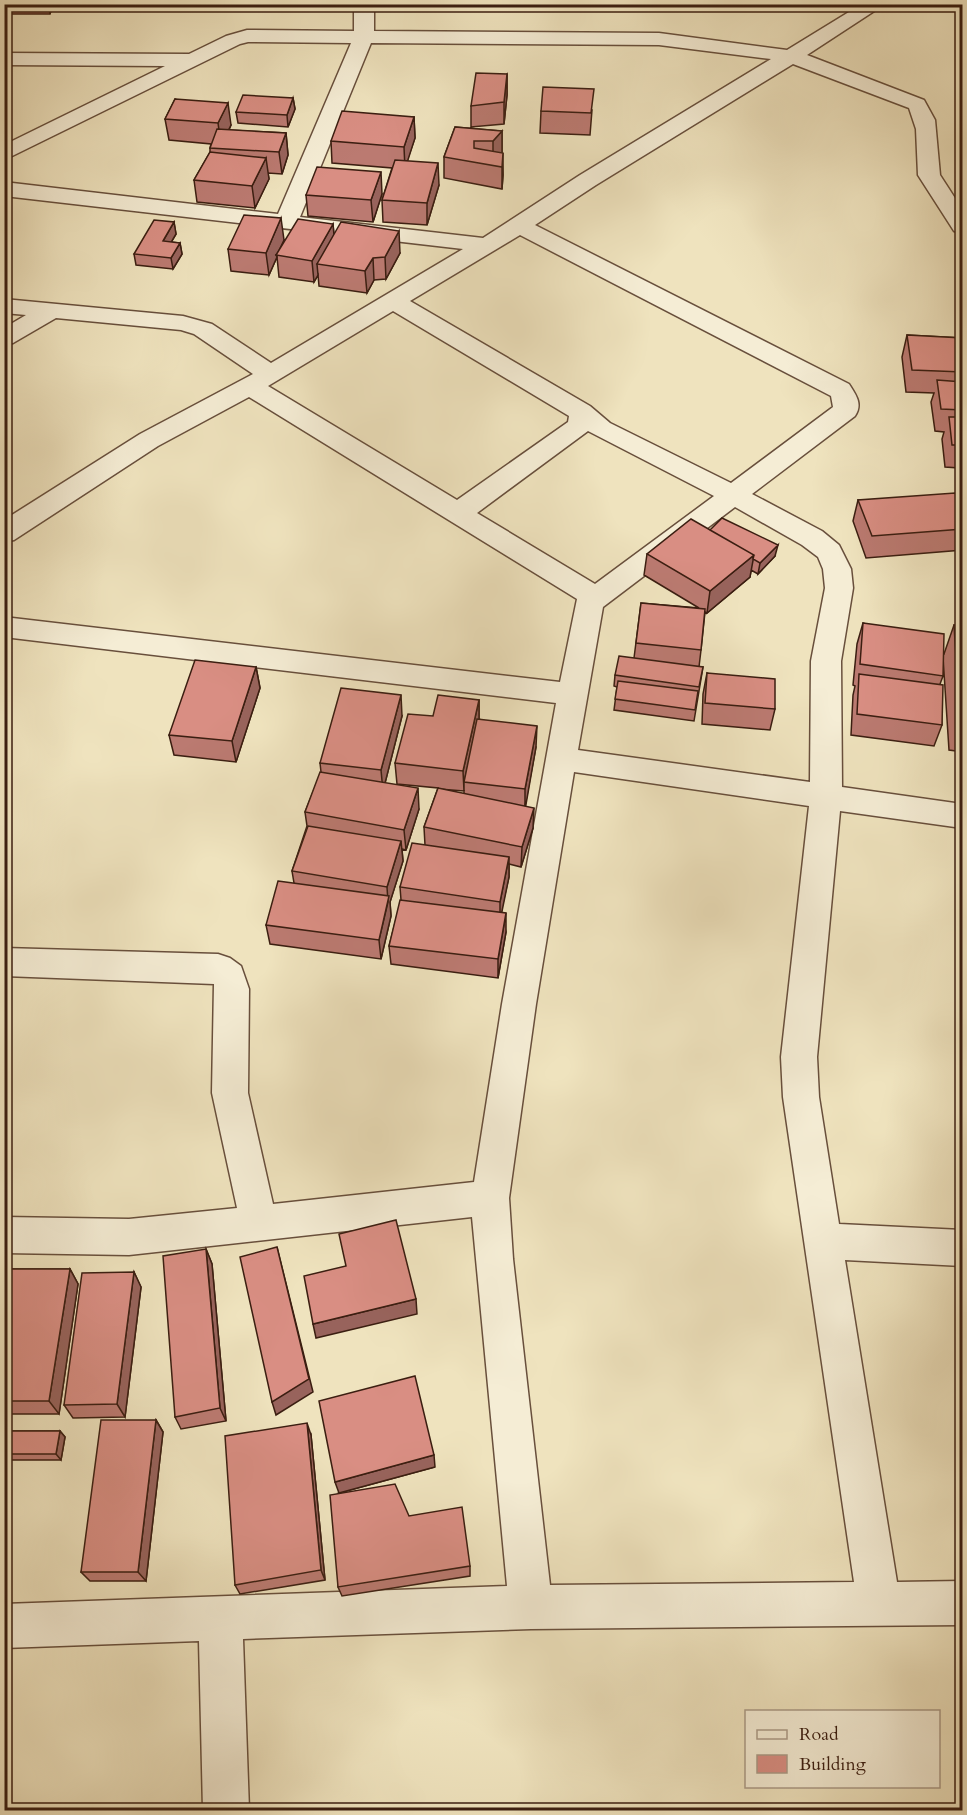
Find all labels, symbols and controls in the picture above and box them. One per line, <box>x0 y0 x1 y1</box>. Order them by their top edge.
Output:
legend <box>745 1710 940 1788</box>
text: Road <box>799 1722 839 1747</box>
text: Building <box>799 1752 867 1777</box>

